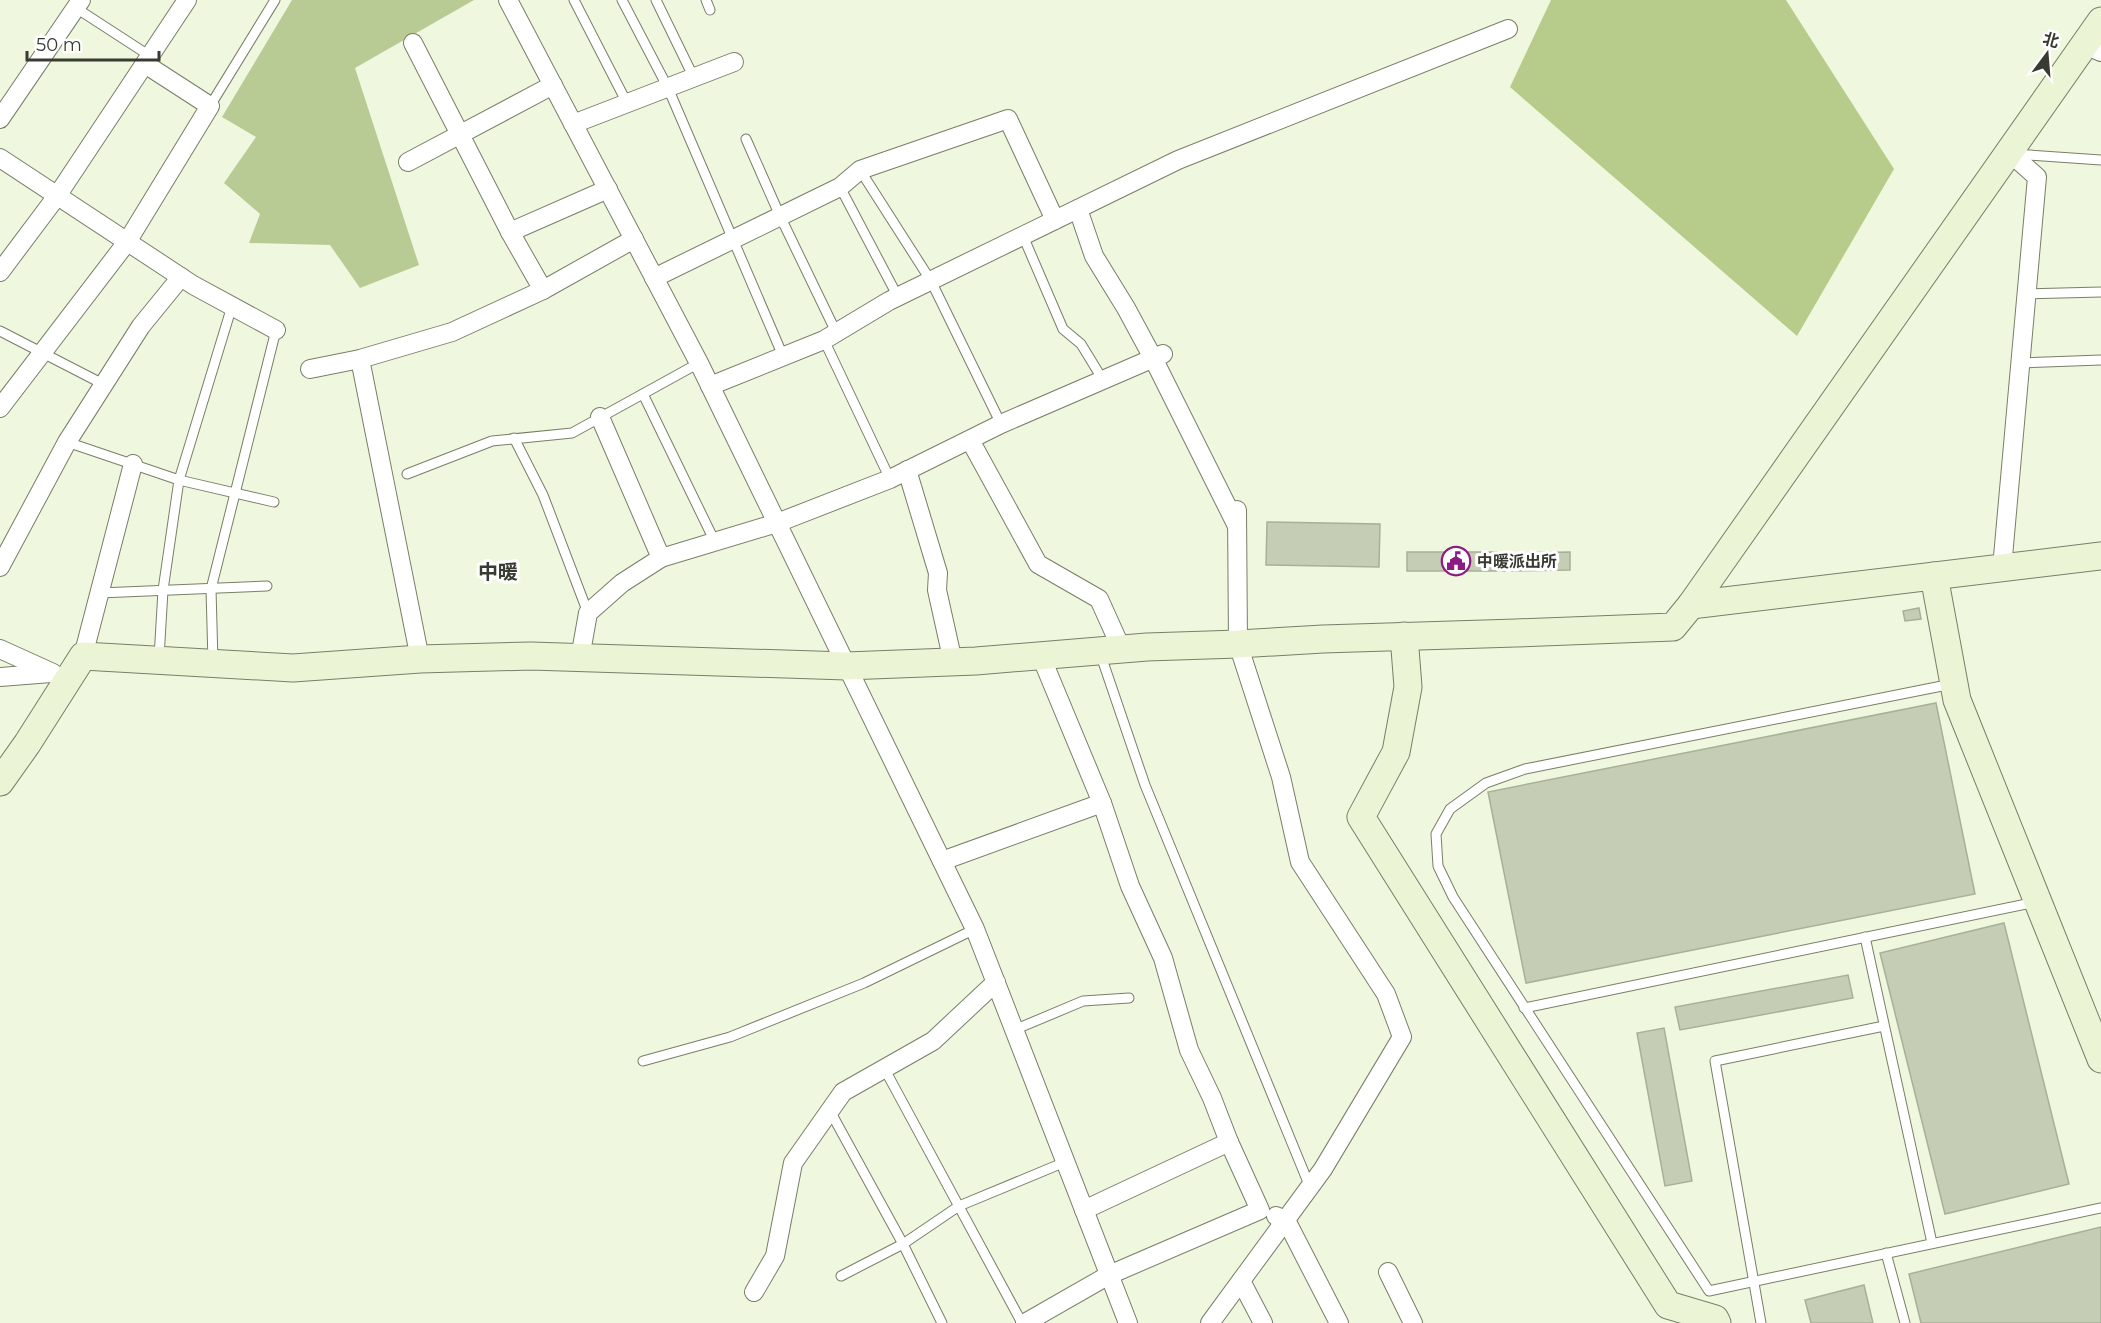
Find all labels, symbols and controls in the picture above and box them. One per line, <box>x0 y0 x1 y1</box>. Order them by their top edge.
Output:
scale bar <box>27 24 159 62</box>
north arrow <box>2017 24 2077 84</box>
text: 北 <box>2041 29 2061 51</box>
text: 50 m <box>36 34 82 56</box>
public building icon: 中暖派出所 <box>1440 545 1472 577</box>
place label: 中暖派出所 <box>1477 552 1557 571</box>
district label: 中暖 <box>478 560 518 584</box>

